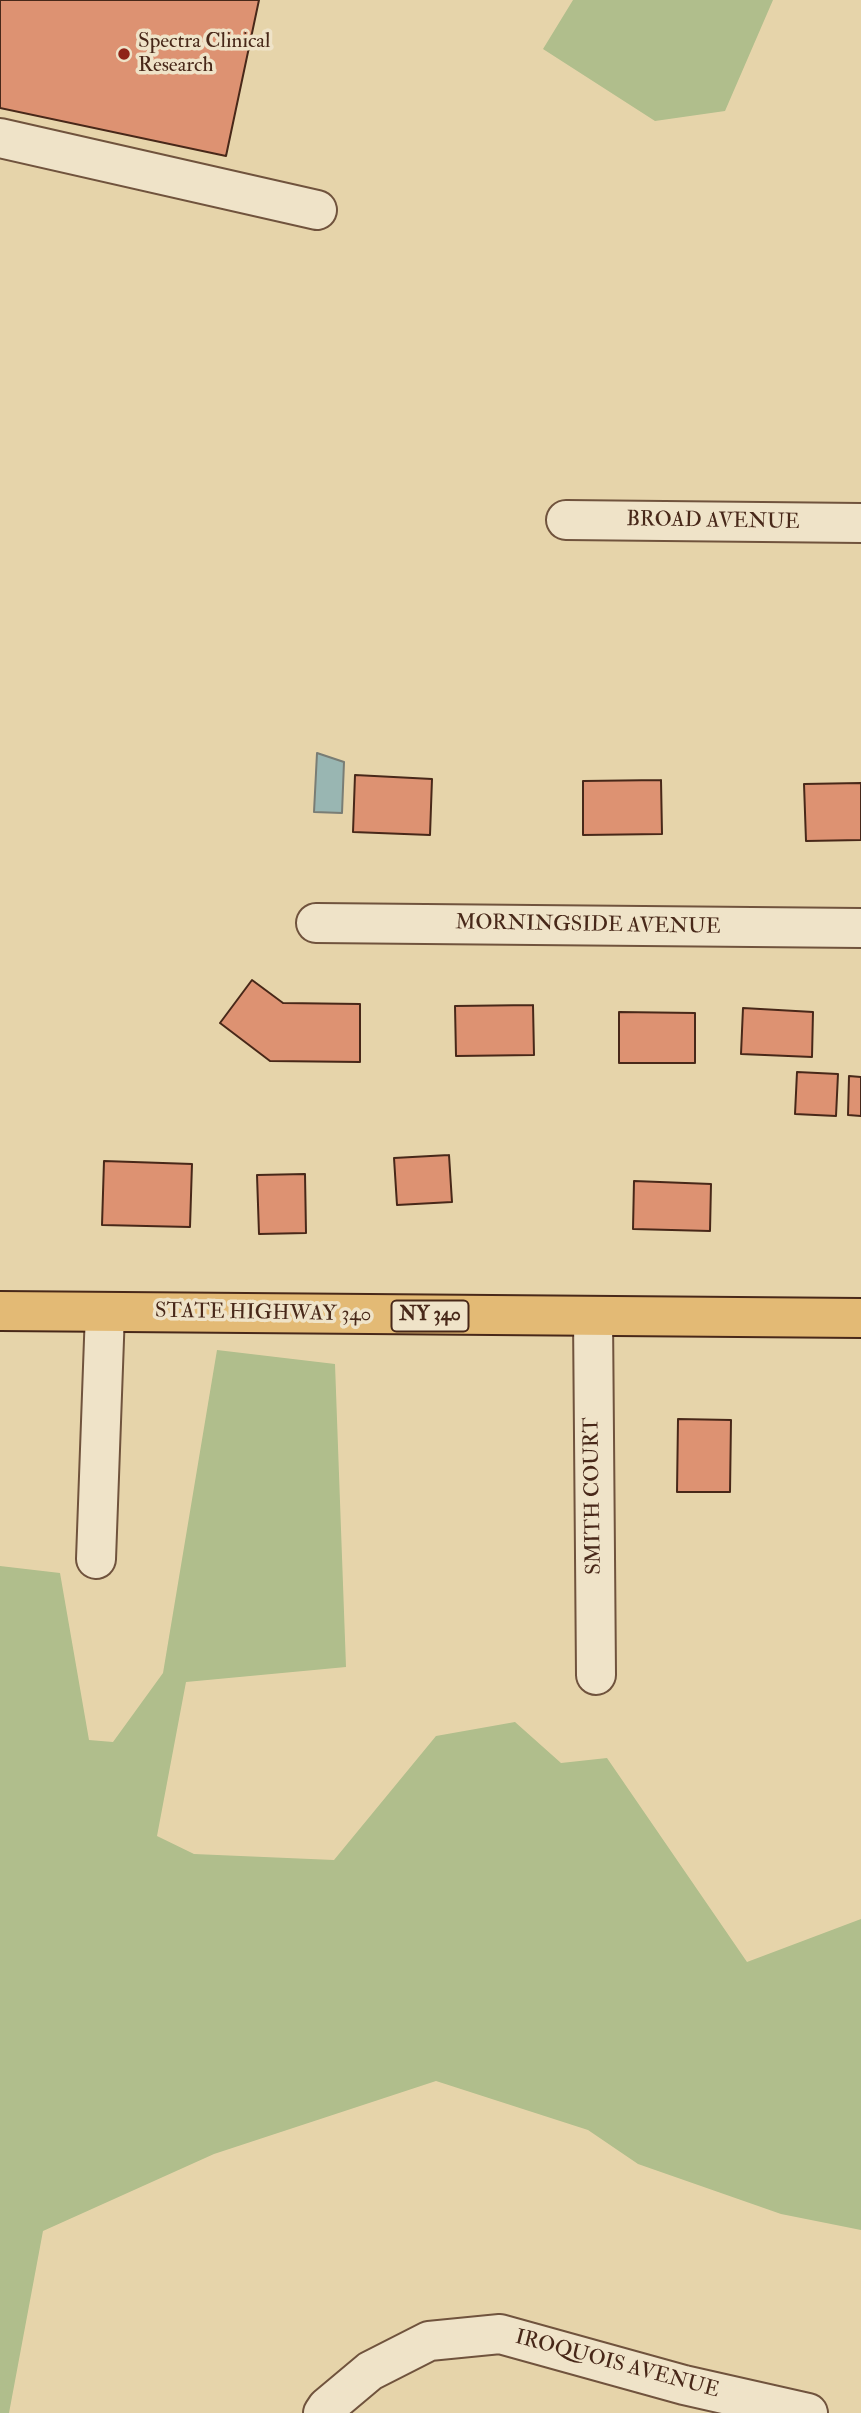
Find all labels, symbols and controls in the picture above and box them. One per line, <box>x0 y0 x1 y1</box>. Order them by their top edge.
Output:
place label: Spectra Clinical Research <box>138 29 270 79</box>
marker: Spectra Clinical Research <box>116 46 132 62</box>
street label: BROAD AVENUE <box>626 508 800 536</box>
street label: MORNINGSIDE AVENUE <box>455 911 721 941</box>
street label: STATE HIGHWAY 340 <box>154 1300 372 1328</box>
road number: NY 340 <box>392 1300 468 1332</box>
street label: SMITH COURT <box>580 1417 608 1575</box>
street label: IROQUOIS AVENUE <box>512 2326 722 2404</box>

